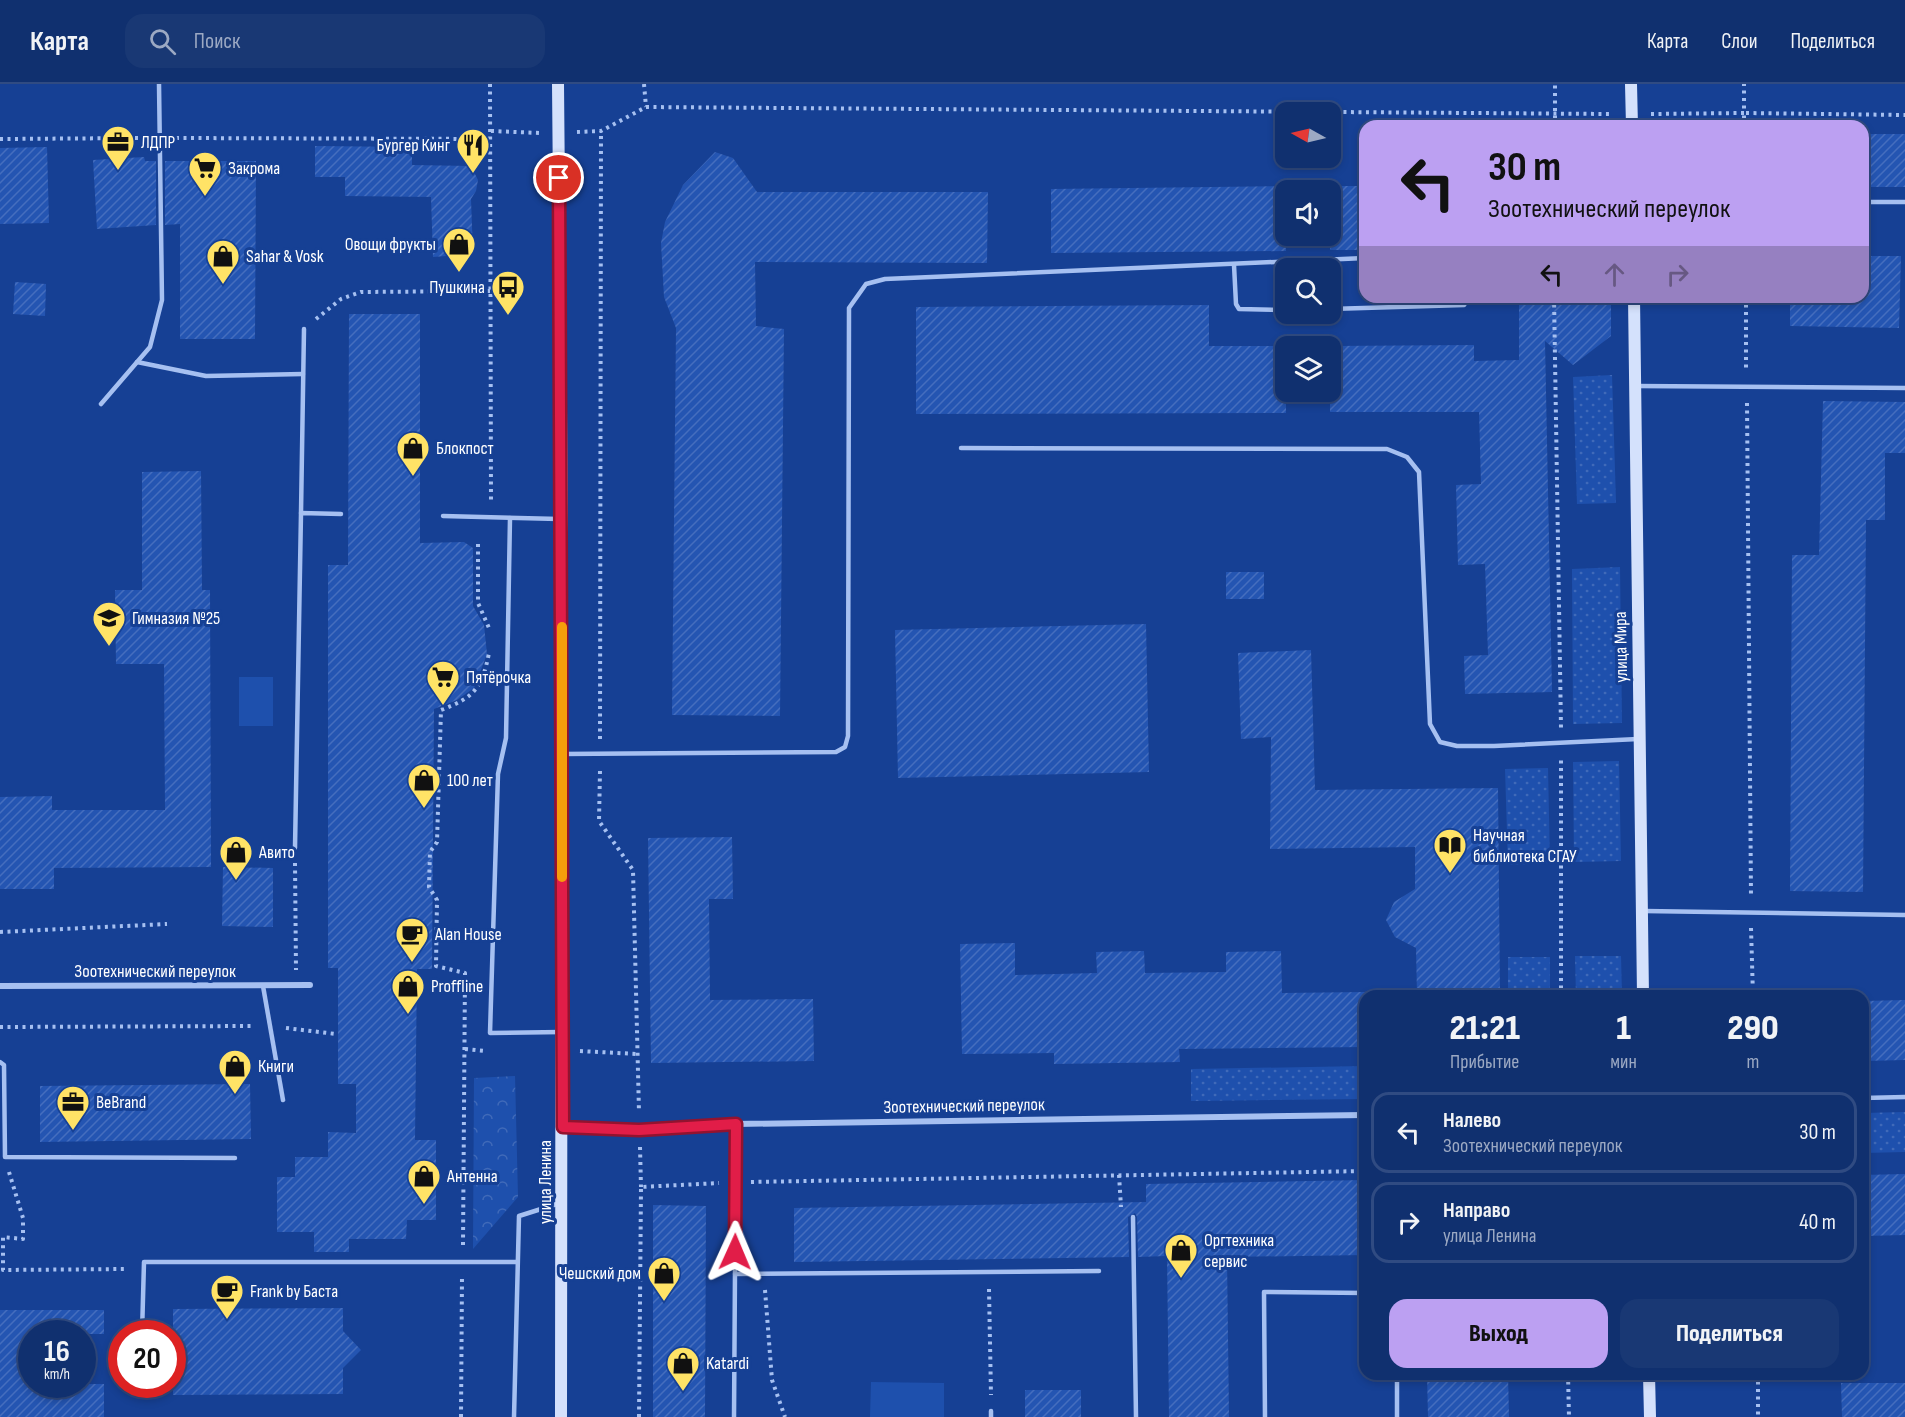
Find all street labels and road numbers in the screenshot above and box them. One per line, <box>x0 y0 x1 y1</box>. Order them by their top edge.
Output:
street label: улица Мира <box>1610 611 1632 683</box>
street label: Зоотехнический переулок <box>74 961 236 982</box>
street label: Зоотехнический переулок <box>883 1094 1045 1118</box>
street label: улица Ленина <box>535 1140 556 1224</box>

